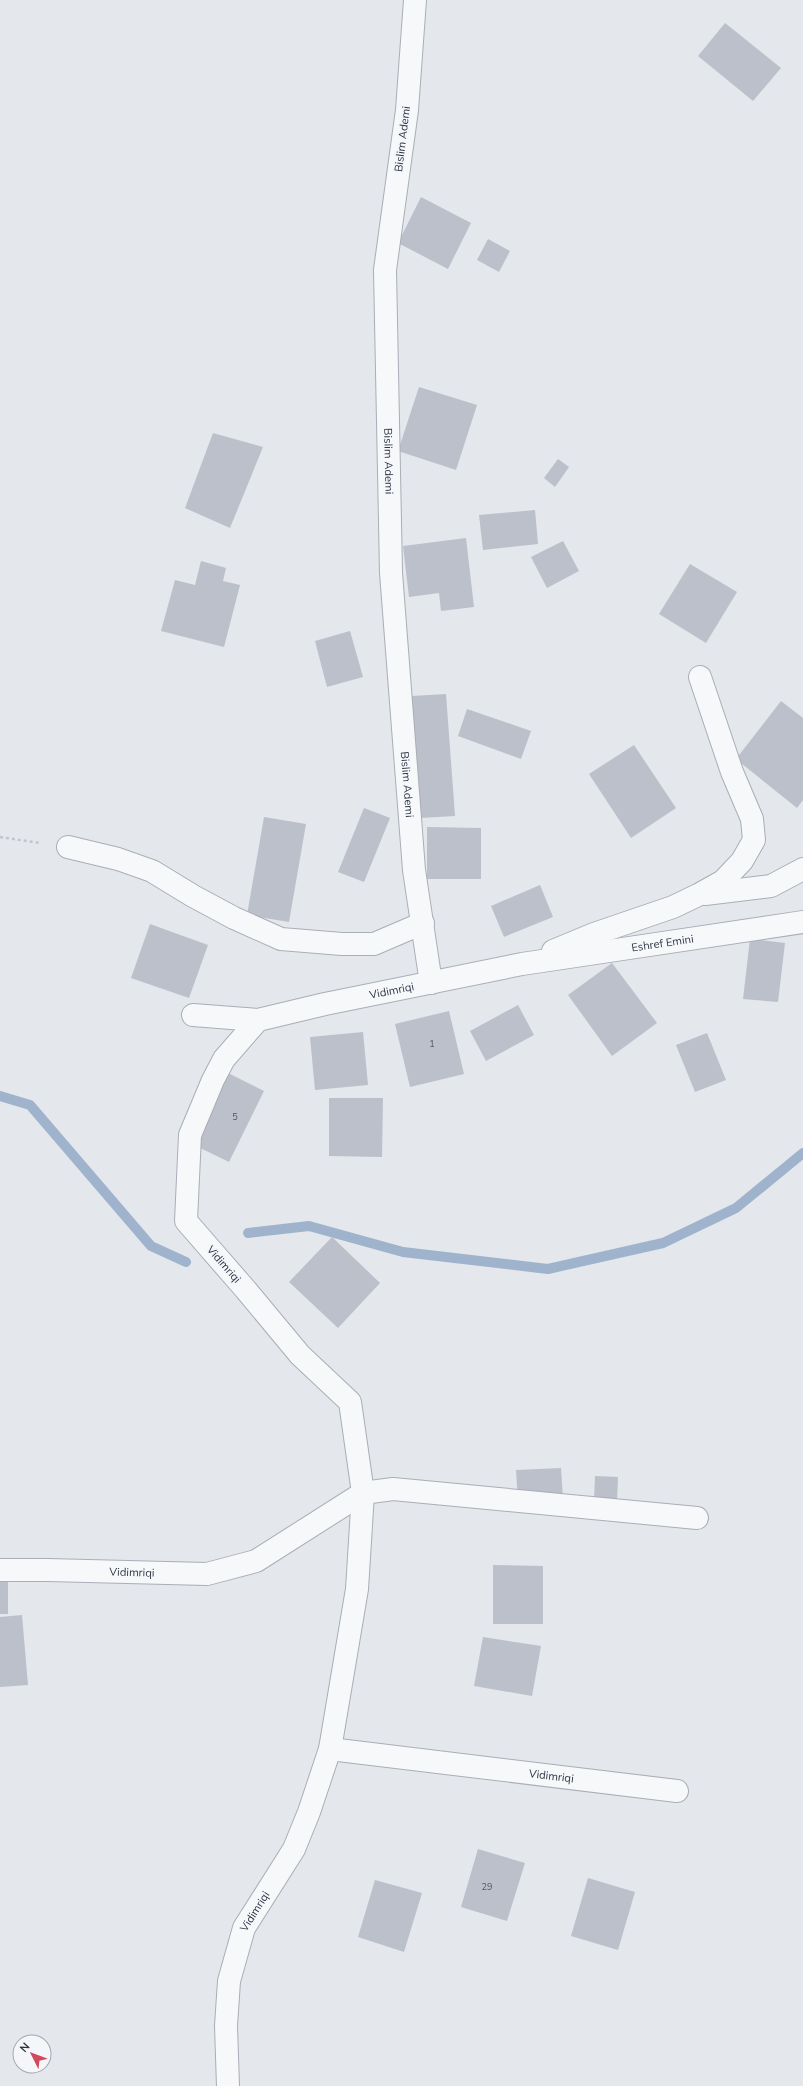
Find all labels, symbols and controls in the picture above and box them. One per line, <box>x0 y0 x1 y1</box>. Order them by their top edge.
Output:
street label: Bislim Ademi <box>391 105 413 173</box>
street label: Bislim Ademi <box>381 428 396 494</box>
street label: Bislim Ademi <box>398 751 417 818</box>
street label: Eshref Emini <box>630 931 694 955</box>
street label: Vidimriqi <box>368 979 415 1002</box>
house number: 1 <box>429 1038 435 1049</box>
house number: 5 <box>232 1111 238 1122</box>
street label: Vidimriqi <box>204 1242 244 1286</box>
street label: Vidimriqi <box>109 1565 155 1580</box>
street label: Vidimriqi <box>528 1766 575 1785</box>
house number: 29 <box>482 1881 492 1892</box>
street label: Vidimriqi <box>237 1888 273 1934</box>
north arrow <box>12 2034 52 2074</box>
text: N <box>17 2040 33 2055</box>

